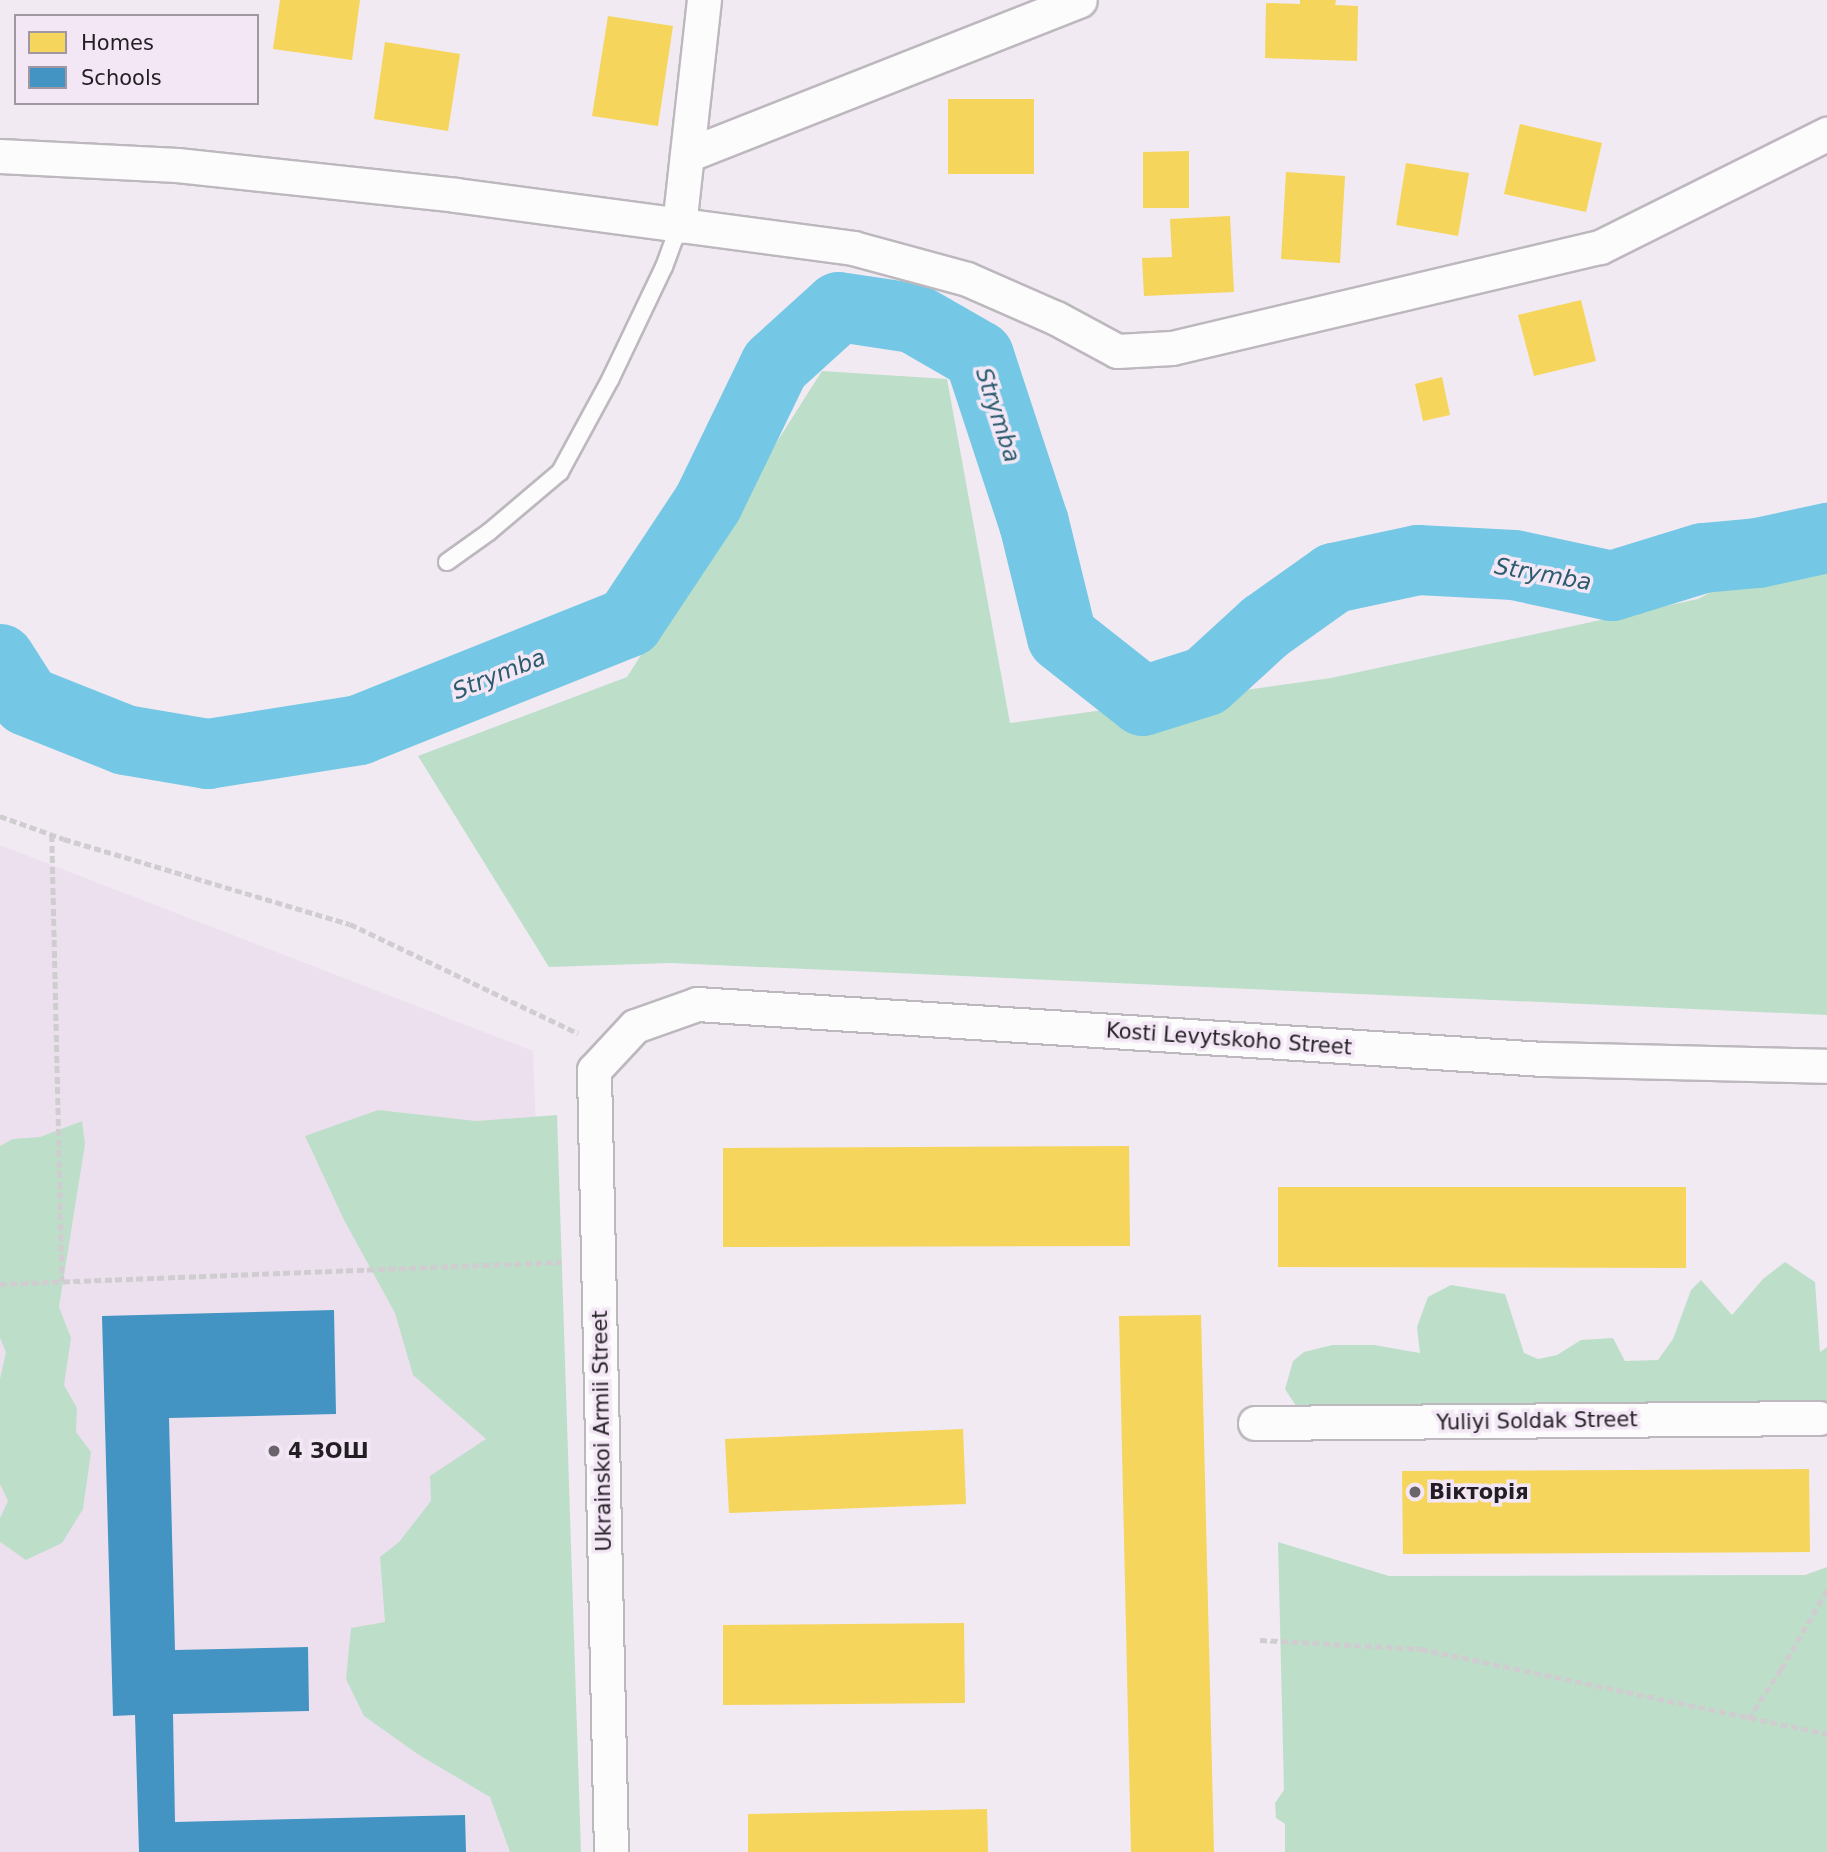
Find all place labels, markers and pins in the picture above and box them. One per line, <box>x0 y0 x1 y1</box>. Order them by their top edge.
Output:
place label: 4 ЗОШ <box>288 1438 369 1464</box>
marker: 4 ЗОШ <box>266 1443 282 1459</box>
place label: Вікторія <box>1429 1479 1529 1505</box>
marker: Вікторія <box>1407 1484 1423 1500</box>

